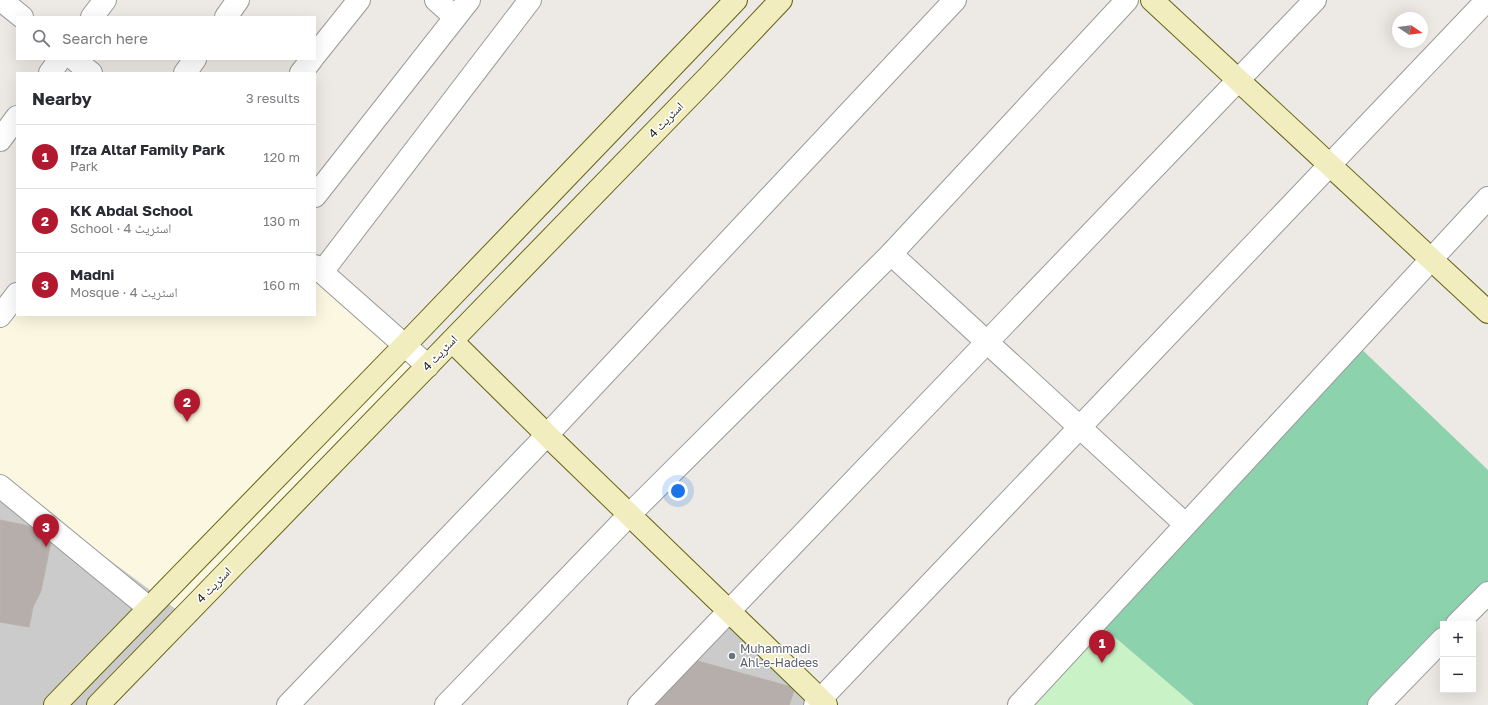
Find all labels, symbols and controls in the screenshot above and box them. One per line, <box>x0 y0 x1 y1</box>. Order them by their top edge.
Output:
north arrow <box>1392 12 1428 48</box>
search box <box>16 16 316 60</box>
icon: search <box>30 27 52 49</box>
text: Search here <box>62 29 148 47</box>
text: Nearby <box>32 88 92 109</box>
text: 3 results <box>246 90 300 106</box>
street label: اسٹریٹ 4 <box>645 98 687 141</box>
text: Ifza Altaf Family Park <box>70 140 225 158</box>
text: 1 <box>42 149 48 165</box>
text: 120 m <box>263 149 300 165</box>
text: Park <box>70 158 98 174</box>
text: KK Abdal School <box>70 201 193 219</box>
text: 2 <box>41 213 49 229</box>
text: 130 m <box>263 213 300 229</box>
text: School · اسٹریٹ 4 <box>70 220 171 236</box>
text: Madni <box>70 265 114 283</box>
text: 3 <box>41 277 49 293</box>
text: 160 m <box>263 277 300 293</box>
text: Mosque · اسٹریٹ 4 <box>70 284 178 300</box>
street label: اسٹریٹ 4 <box>419 331 461 374</box>
pin: 2 <box>174 389 200 422</box>
your location <box>668 481 688 501</box>
pin: 3 <box>33 514 59 547</box>
street label: اسٹریٹ 4 <box>193 563 235 606</box>
map controls <box>1440 621 1476 693</box>
button: + <box>1440 621 1476 657</box>
pin: 1 <box>1089 630 1115 663</box>
place label: Muhammadi Ahl-e-Hadees <box>740 641 818 670</box>
marker: Muhammadi Ahl-e-Hadees <box>727 651 737 661</box>
button: − <box>1440 657 1476 693</box>

